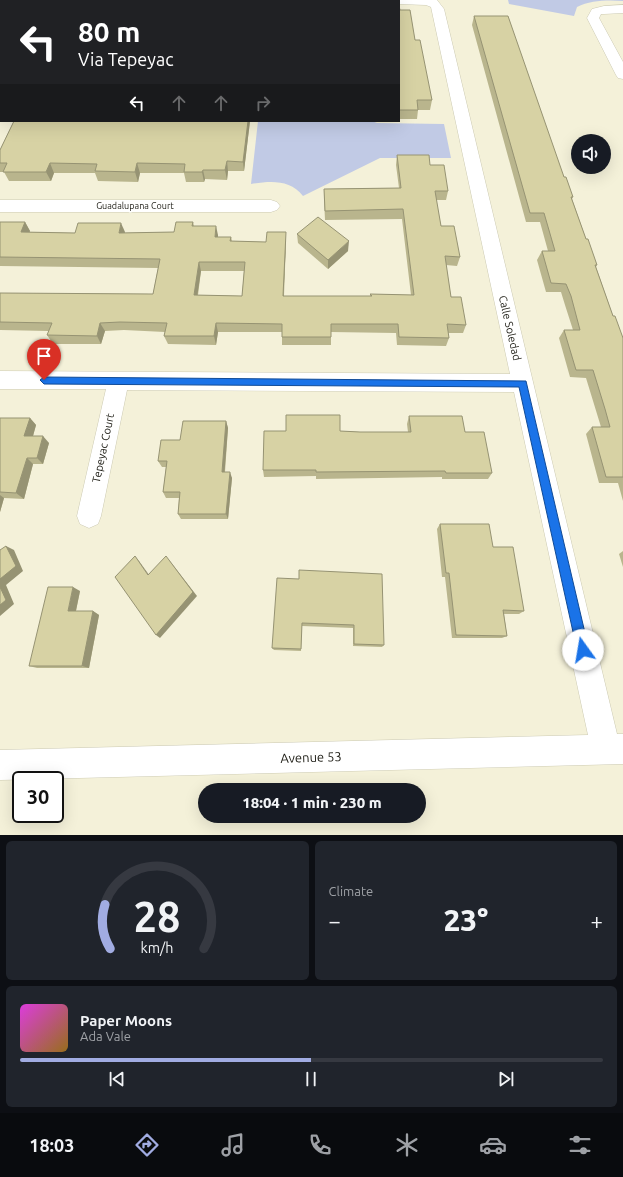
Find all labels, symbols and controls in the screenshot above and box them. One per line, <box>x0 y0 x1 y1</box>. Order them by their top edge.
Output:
icon: left <box>12 16 64 68</box>
text: 80 m <box>78 16 140 47</box>
text: Via Tepeyac <box>78 49 174 69</box>
icon: left <box>126 92 148 114</box>
icon: ahead <box>168 92 190 114</box>
icon: ahead <box>210 92 232 114</box>
icon: right <box>252 92 274 114</box>
map controls <box>571 134 611 174</box>
button: sound <box>571 134 611 174</box>
street label: Guadalupana Court <box>96 201 174 211</box>
street label: Calle Soledad <box>497 294 523 362</box>
pin <box>27 339 61 380</box>
icon: arrive <box>33 345 55 367</box>
street label: Tepeyac Court <box>90 412 116 484</box>
position arrow <box>562 629 604 671</box>
street label: Avenue 53 <box>280 749 342 765</box>
speed limit sign: 30 <box>12 771 64 823</box>
text: 18:04 · 1 min · 230 m <box>242 794 382 811</box>
text: Climate <box>329 884 373 898</box>
text: 28 <box>134 892 181 939</box>
text: 23° <box>443 903 488 937</box>
text: − <box>329 908 341 933</box>
text: + <box>591 908 603 933</box>
text: km/h <box>141 939 174 955</box>
text: Paper Moons <box>80 1012 172 1029</box>
text: Ada Vale <box>80 1029 131 1043</box>
icon: previous <box>106 1068 128 1090</box>
icon: pause <box>300 1068 322 1090</box>
icon: next <box>495 1068 517 1090</box>
icon: directions <box>133 1131 161 1159</box>
icon: music <box>219 1131 247 1159</box>
icon: phone <box>306 1131 334 1159</box>
icon: climate <box>393 1131 421 1159</box>
icon: car <box>479 1131 507 1159</box>
icon: filters <box>566 1131 594 1159</box>
text: 18:03 <box>29 1135 74 1155</box>

